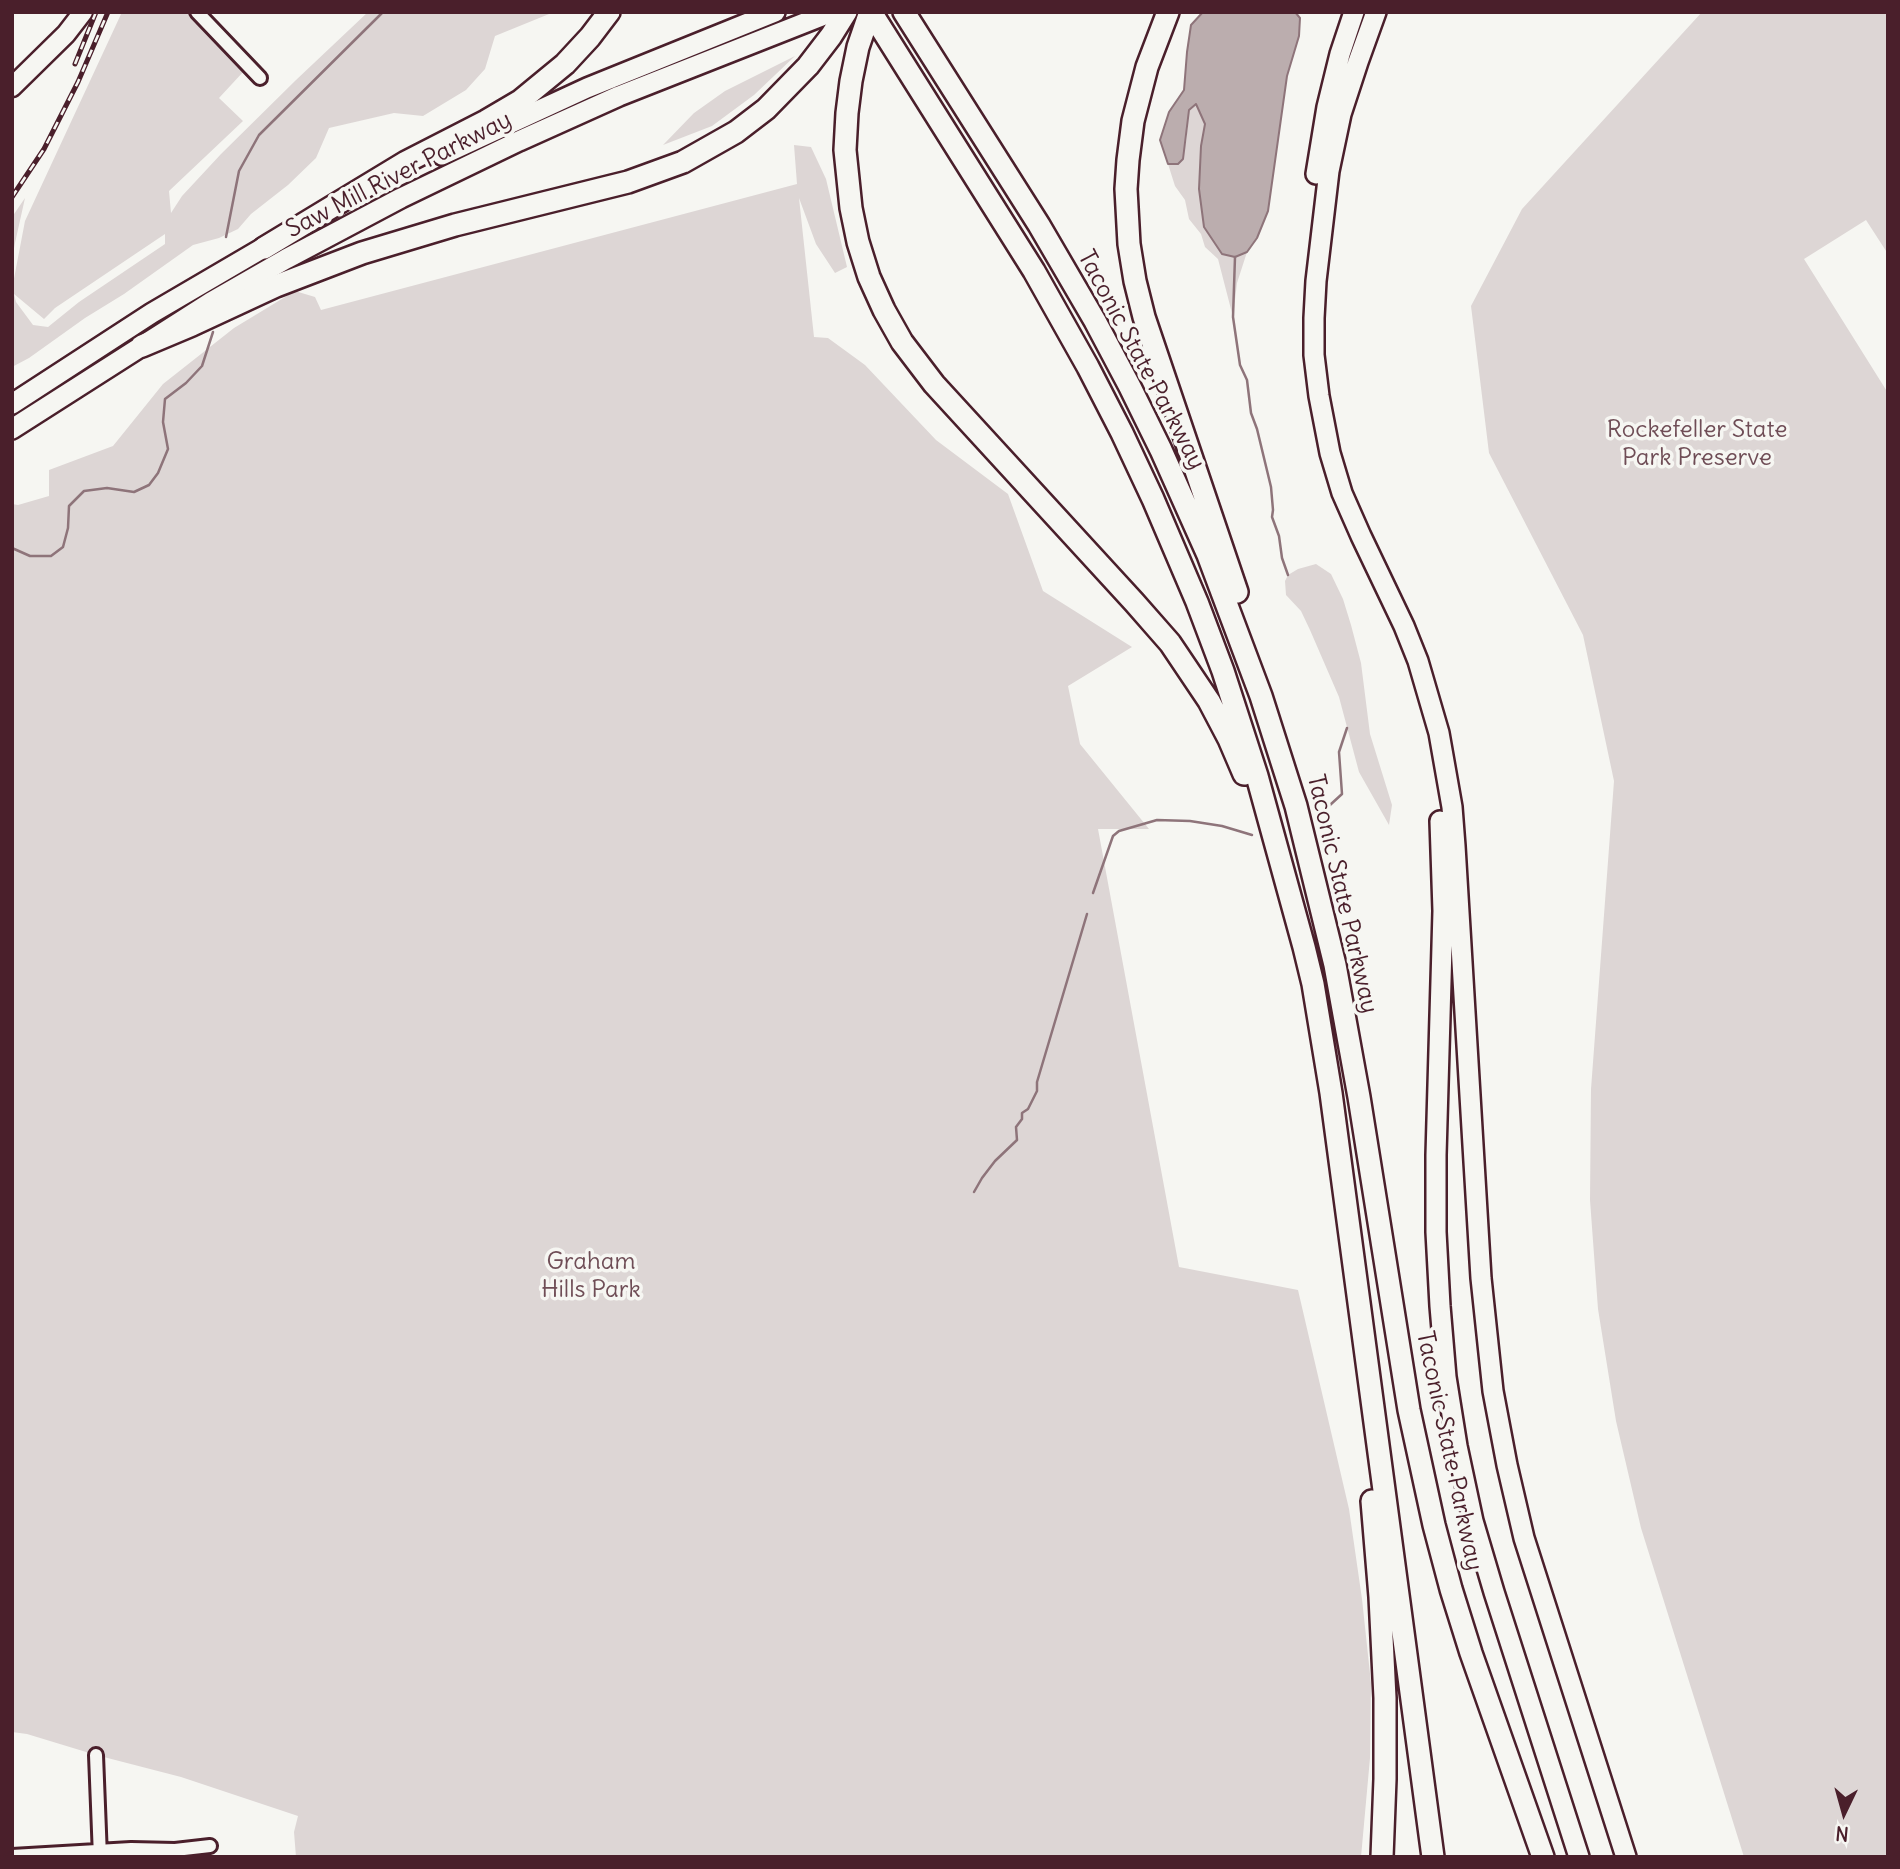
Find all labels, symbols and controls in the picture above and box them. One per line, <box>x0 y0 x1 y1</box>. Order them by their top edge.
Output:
street label: Saw Mill River Parkway <box>281 106 517 244</box>
street label: Taconic State Parkway <box>1071 245 1211 475</box>
park label: Rockefeller State Park Preserve <box>1607 416 1787 472</box>
street label: Taconic State Parkway <box>1301 772 1383 1016</box>
park label: Graham Hills Park <box>541 1248 641 1304</box>
street label: Taconic State Parkway <box>1410 1329 1488 1573</box>
north arrow <box>1809 1778 1879 1848</box>
text: N <box>1835 1821 1850 1846</box>

